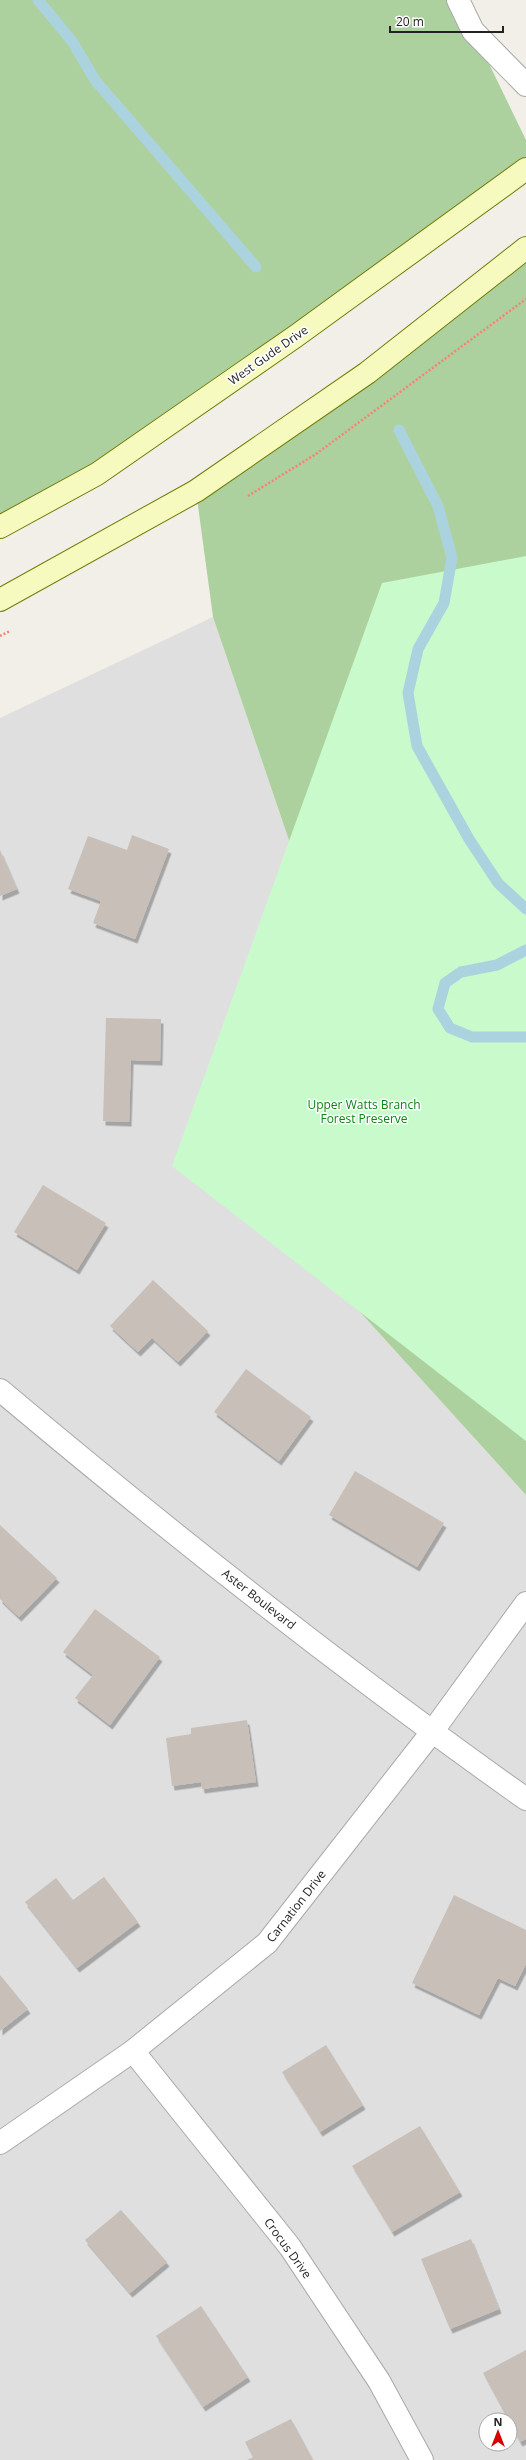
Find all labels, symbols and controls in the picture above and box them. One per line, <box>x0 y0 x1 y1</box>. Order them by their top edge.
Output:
scale bar <box>390 8 503 34</box>
text: 20 m <box>396 13 424 30</box>
street label: West Gude Drive <box>225 321 311 389</box>
park label: Upper Watts Branch Forest Preserve <box>307 1096 421 1127</box>
street label: Aster Boulevard <box>219 1565 299 1633</box>
street label: Carnation Drive <box>262 1866 330 1946</box>
street label: Crocus Drive <box>260 2214 316 2282</box>
north arrow <box>478 2412 518 2452</box>
text: N <box>494 2414 502 2429</box>

